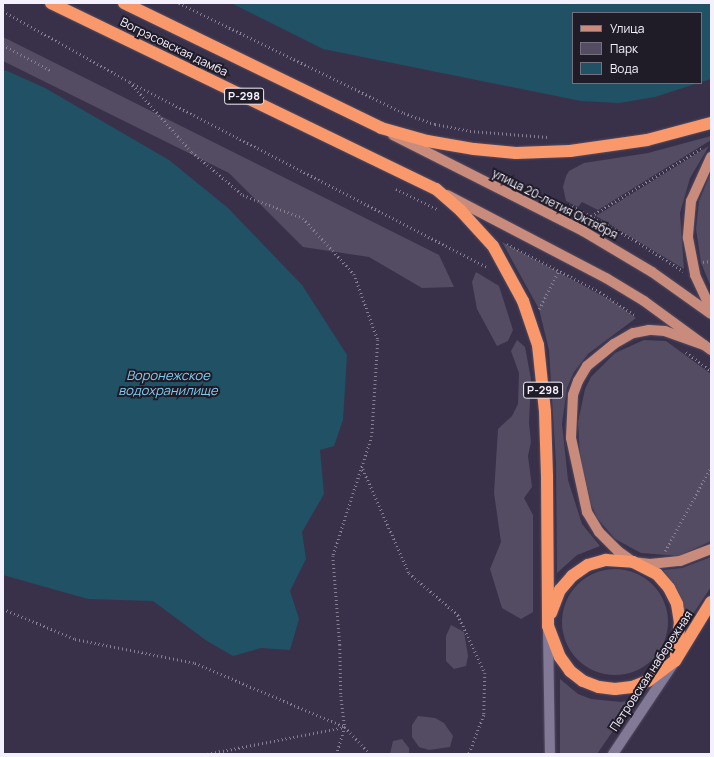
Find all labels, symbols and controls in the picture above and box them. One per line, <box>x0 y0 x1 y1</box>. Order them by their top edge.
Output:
legend <box>572 12 702 84</box>
street label: Вогрэсовская дамба <box>118 15 230 79</box>
text: Улица <box>610 20 644 37</box>
text: Парк <box>610 40 638 57</box>
text: Вода <box>610 60 638 77</box>
road number: Р-298 <box>224 87 264 105</box>
street label: улица 20-летия Октября <box>490 166 620 242</box>
water label: Воронежское водохранилище <box>118 368 218 399</box>
road number: Р-298 <box>523 381 563 399</box>
street label: Петровская набережная <box>607 608 695 734</box>

